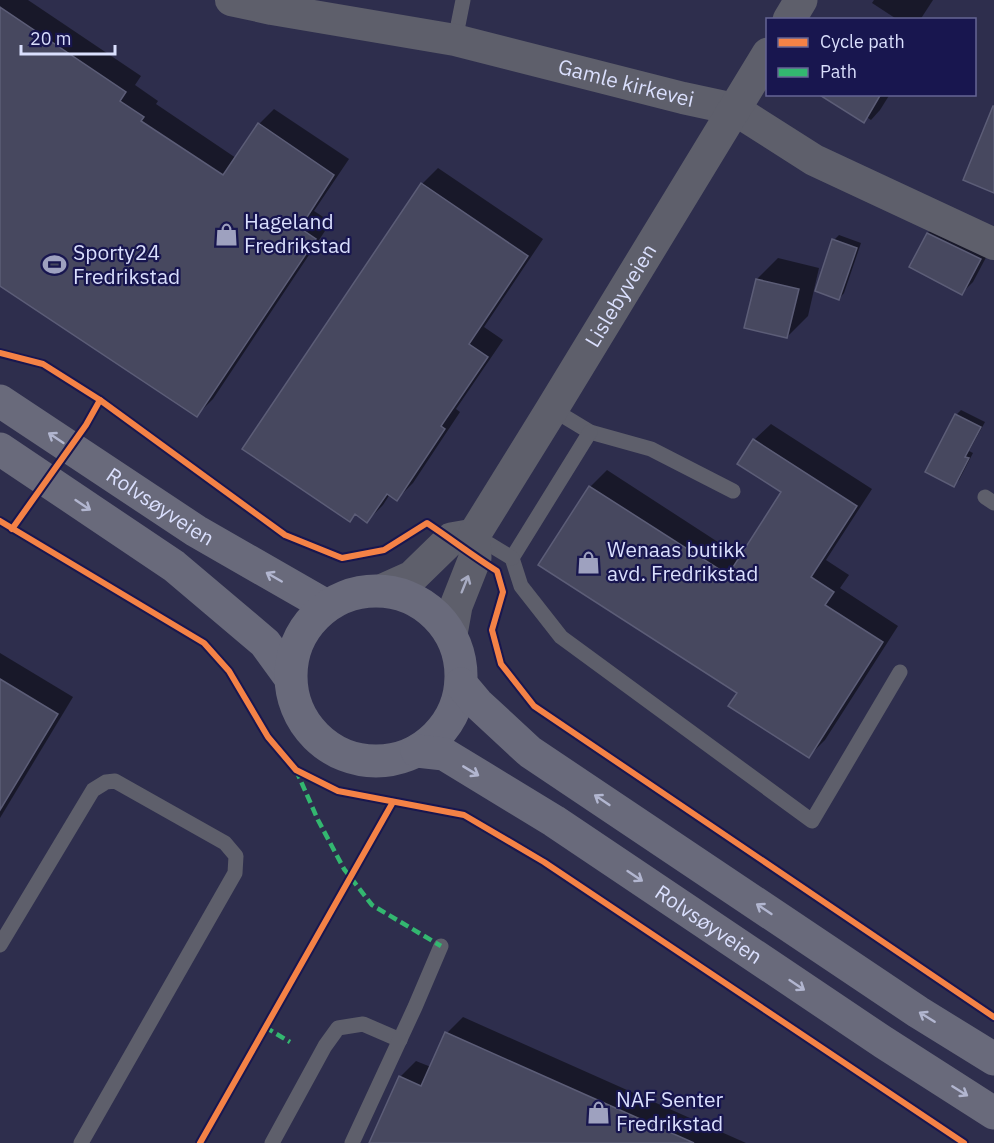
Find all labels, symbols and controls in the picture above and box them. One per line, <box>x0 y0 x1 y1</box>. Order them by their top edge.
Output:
scale bar <box>21 18 116 56</box>
legend <box>766 18 976 96</box>
text: 20 m <box>30 27 72 50</box>
text: Cycle path <box>820 30 905 53</box>
street label: Gamle kirkevei <box>555 52 697 113</box>
text: Path <box>820 60 857 83</box>
place label: Hageland Fredrikstad <box>244 207 351 259</box>
shop icon: Hageland Fredrikstad <box>213 221 239 247</box>
place label: Sporty24 Fredrikstad <box>73 238 180 290</box>
street label: Lislebyveien <box>578 238 662 352</box>
sports icon: Sporty24 Fredrikstad <box>42 252 68 278</box>
one-way arrow <box>48 432 65 445</box>
street label: Rolvsøyveien <box>101 460 220 552</box>
one-way arrow <box>75 499 91 511</box>
place label: Wenaas butikk avd. Fredrikstad <box>607 535 758 587</box>
shop icon: Wenaas butikk avd. Fredrikstad <box>576 549 602 575</box>
one-way arrow <box>266 570 283 582</box>
one-way arrow <box>460 575 471 594</box>
one-way arrow <box>462 765 479 777</box>
one-way arrow <box>594 794 611 807</box>
one-way arrow <box>626 870 643 882</box>
street label: Rolvsøyveien <box>650 878 768 970</box>
one-way arrow <box>757 903 773 915</box>
one-way arrow <box>788 979 805 991</box>
one-way arrow <box>919 1011 936 1023</box>
place label: NAF Senter Fredrikstad <box>616 1085 723 1137</box>
one-way arrow <box>951 1086 968 1098</box>
shop icon: NAF Senter Fredrikstad <box>585 1099 611 1125</box>

